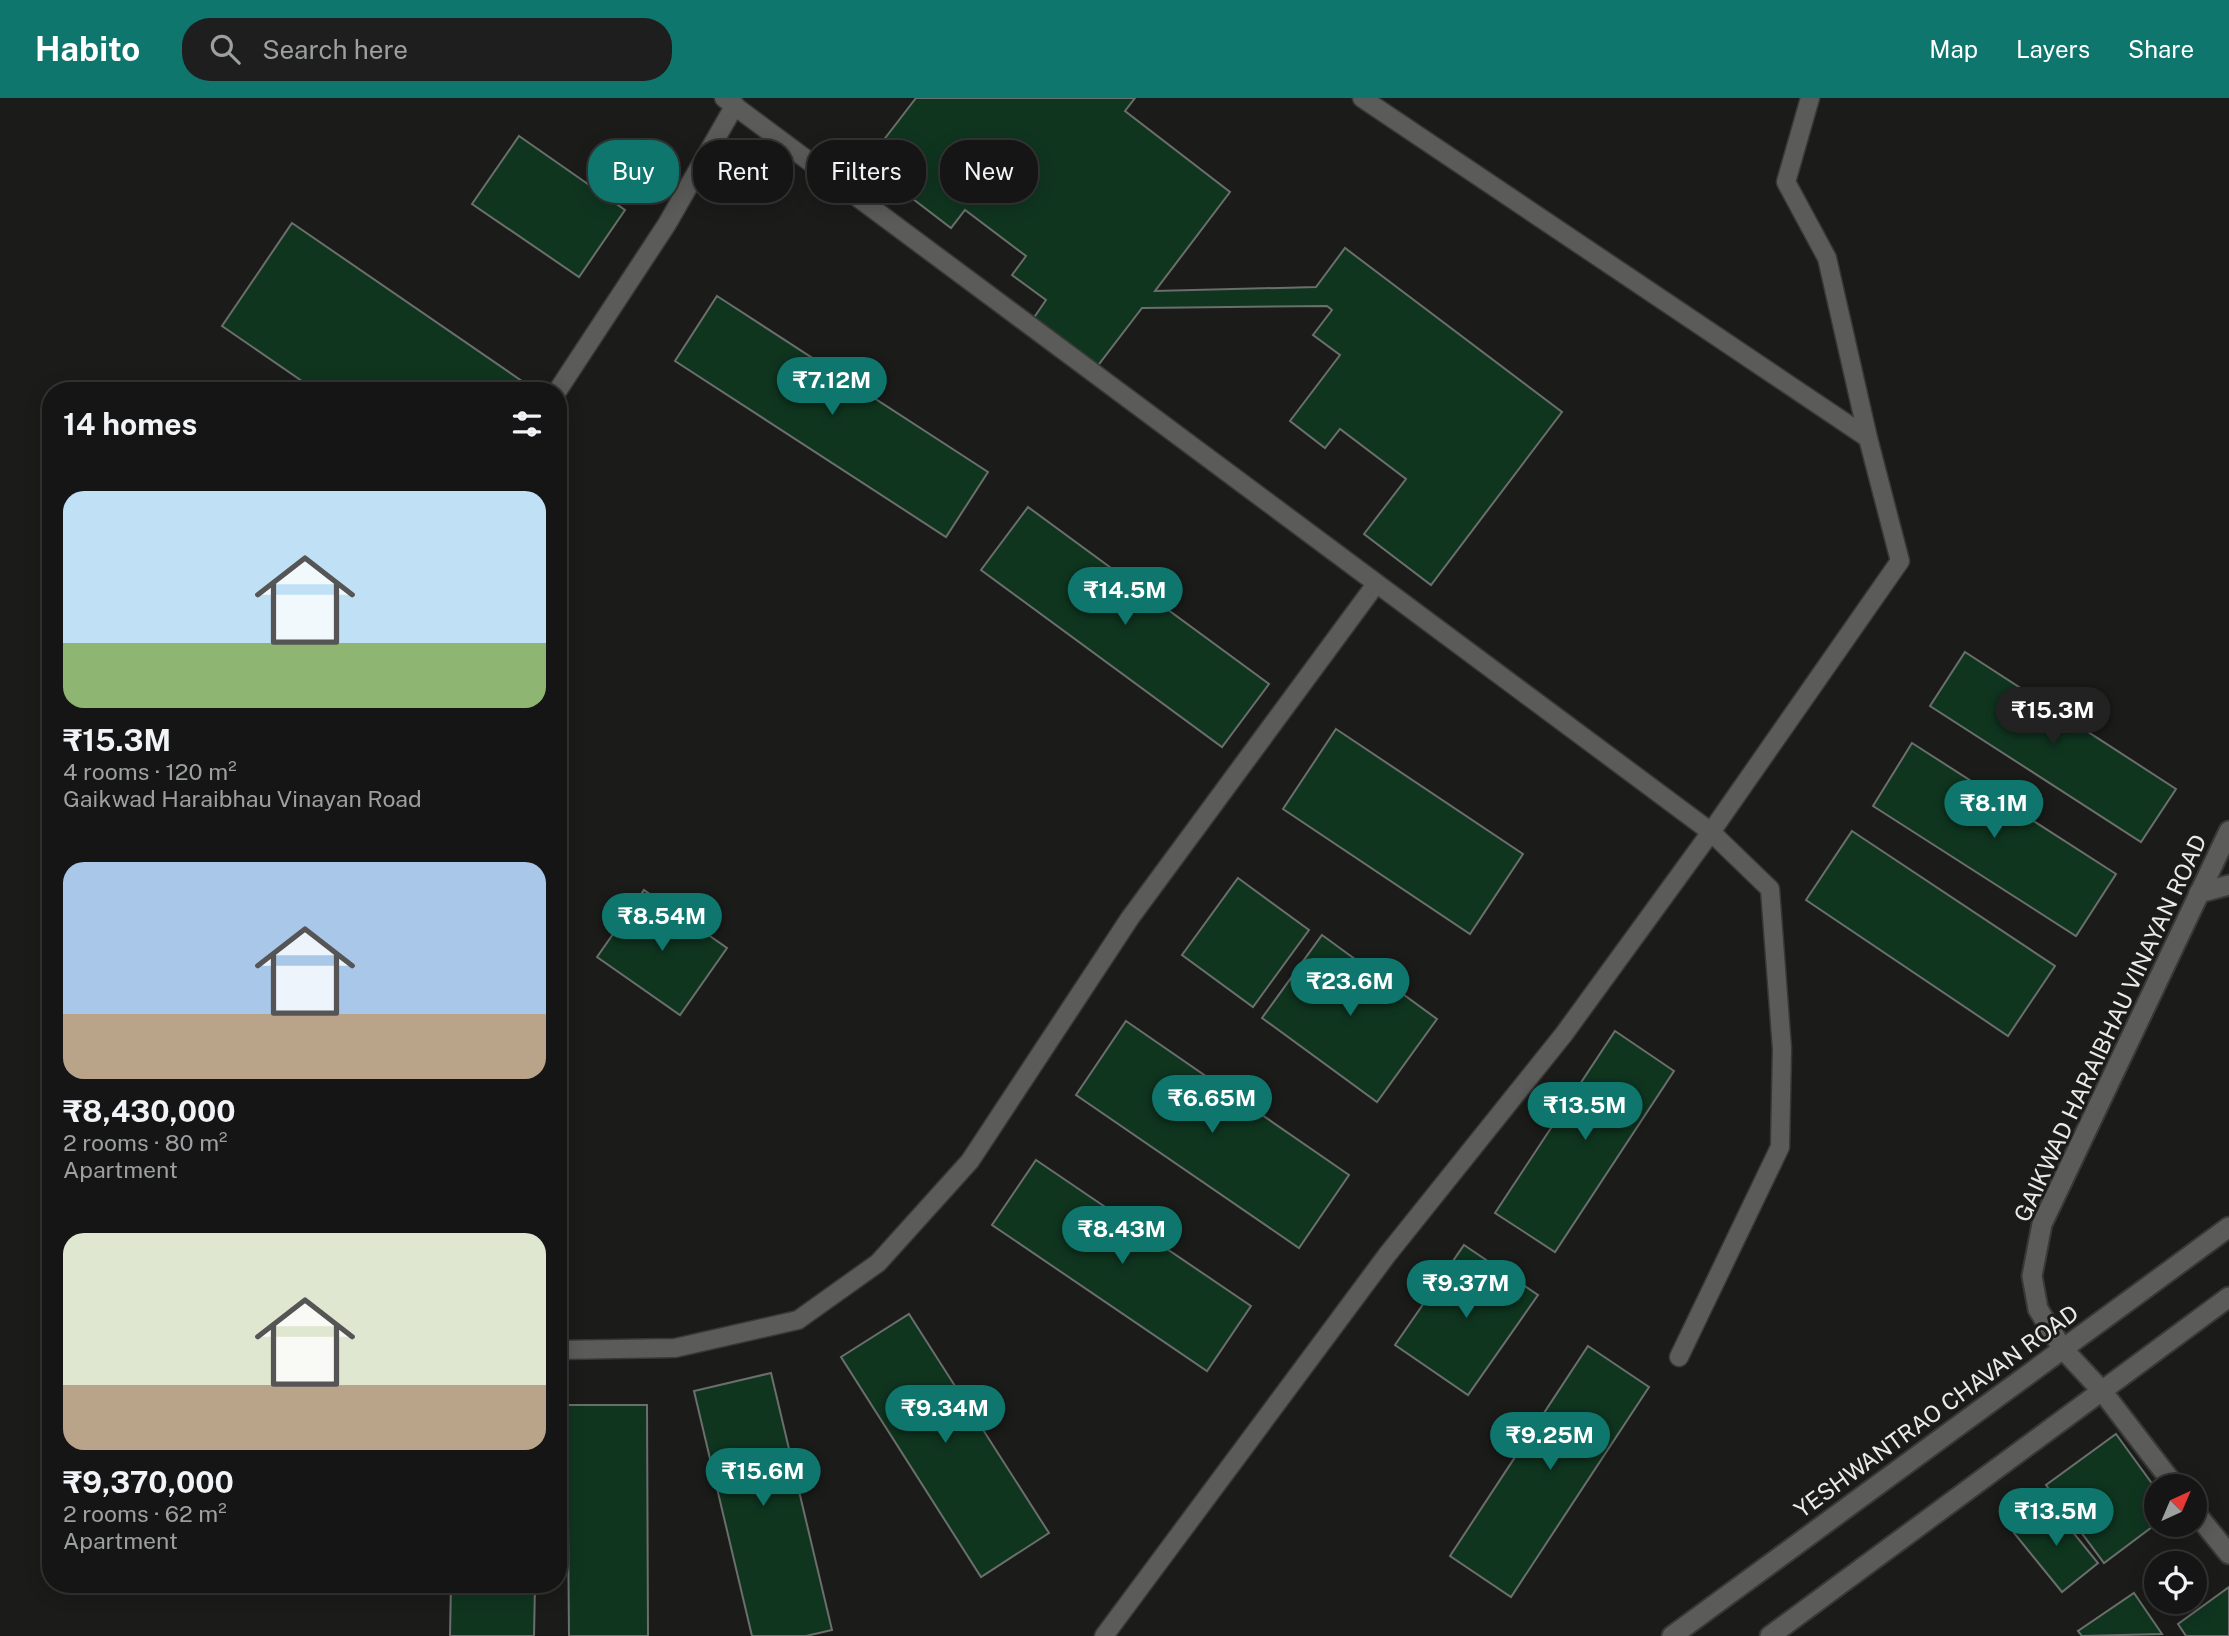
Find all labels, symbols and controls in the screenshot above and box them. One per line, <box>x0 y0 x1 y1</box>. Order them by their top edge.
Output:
search box <box>182 18 672 81</box>
text: Habito <box>35 30 140 68</box>
icon: search <box>206 30 244 68</box>
text: Search here <box>262 34 408 65</box>
text: Map <box>1929 35 1978 63</box>
text: Layers <box>2016 35 2090 63</box>
text: Share <box>2128 35 2194 63</box>
chip: Buy <box>588 140 679 203</box>
chip: Rent <box>693 140 793 203</box>
chip: Filters <box>807 140 926 203</box>
chip: New <box>940 140 1038 203</box>
pin: ₹7.12M <box>775 358 889 417</box>
text: ₹7.12M <box>793 366 871 393</box>
icon: filters <box>508 405 546 443</box>
text: 14 homes <box>63 406 197 442</box>
icon: home <box>242 537 368 663</box>
pin: ₹14.5M <box>1068 568 1182 627</box>
text: ₹14.5M <box>1084 576 1166 603</box>
pin: ₹15.3M <box>1996 688 2110 747</box>
text: ₹15.3M <box>2012 696 2094 723</box>
text: ₹15.3M <box>63 722 171 758</box>
text: 4 rooms · 120 m² <box>63 758 237 785</box>
pin: ₹8.1M <box>1945 780 2043 840</box>
text: Gaikwad Haraibhau Vinayan Road <box>63 785 422 812</box>
text: ₹8.1M <box>1960 789 2028 816</box>
street label: GAIKWAD HARAIBHAU VINAYAN ROAD <box>2008 830 2212 1226</box>
pin: ₹8.54M <box>605 894 719 953</box>
text: ₹8.54M <box>618 902 706 929</box>
icon: home <box>242 908 368 1034</box>
pin: ₹23.6M <box>1293 958 1407 1018</box>
text: ₹23.6M <box>1306 967 1394 994</box>
pin: ₹6.65M <box>1155 1076 1269 1135</box>
pin: ₹13.5M <box>1528 1082 1642 1142</box>
text: ₹6.65M <box>1168 1084 1256 1111</box>
text: ₹13.5M <box>1544 1091 1626 1118</box>
text: ₹8,430,000 <box>63 1093 236 1129</box>
text: 2 rooms · 80 m² <box>63 1129 228 1156</box>
text: Apartment <box>63 1156 178 1183</box>
pin: ₹8.43M <box>1065 1206 1179 1266</box>
text: ₹8.43M <box>1078 1215 1166 1242</box>
pin: ₹9.37M <box>1409 1260 1523 1320</box>
text: ₹9.37M <box>1423 1269 1509 1296</box>
icon: home <box>242 1279 368 1405</box>
street label: YESHWANTRAO CHAVAN ROAD <box>1789 1299 2083 1523</box>
pin: ₹9.34M <box>888 1386 1002 1445</box>
text: ₹9.34M <box>901 1394 989 1421</box>
pin: ₹9.25M <box>1493 1412 1607 1472</box>
text: ₹9.25M <box>1506 1421 1594 1448</box>
pin: ₹15.6M <box>706 1448 820 1508</box>
text: ₹15.6M <box>722 1457 804 1484</box>
text: ₹9,370,000 <box>63 1464 234 1500</box>
north arrow <box>2144 1474 2207 1536</box>
map controls <box>2144 1474 2207 1614</box>
pin: ₹13.5M <box>1999 1488 2113 1548</box>
text: ₹13.5M <box>2015 1497 2097 1524</box>
text: 2 rooms · 62 m² <box>63 1500 227 1527</box>
text: Apartment <box>63 1527 178 1554</box>
button: locate <box>2144 1551 2207 1614</box>

